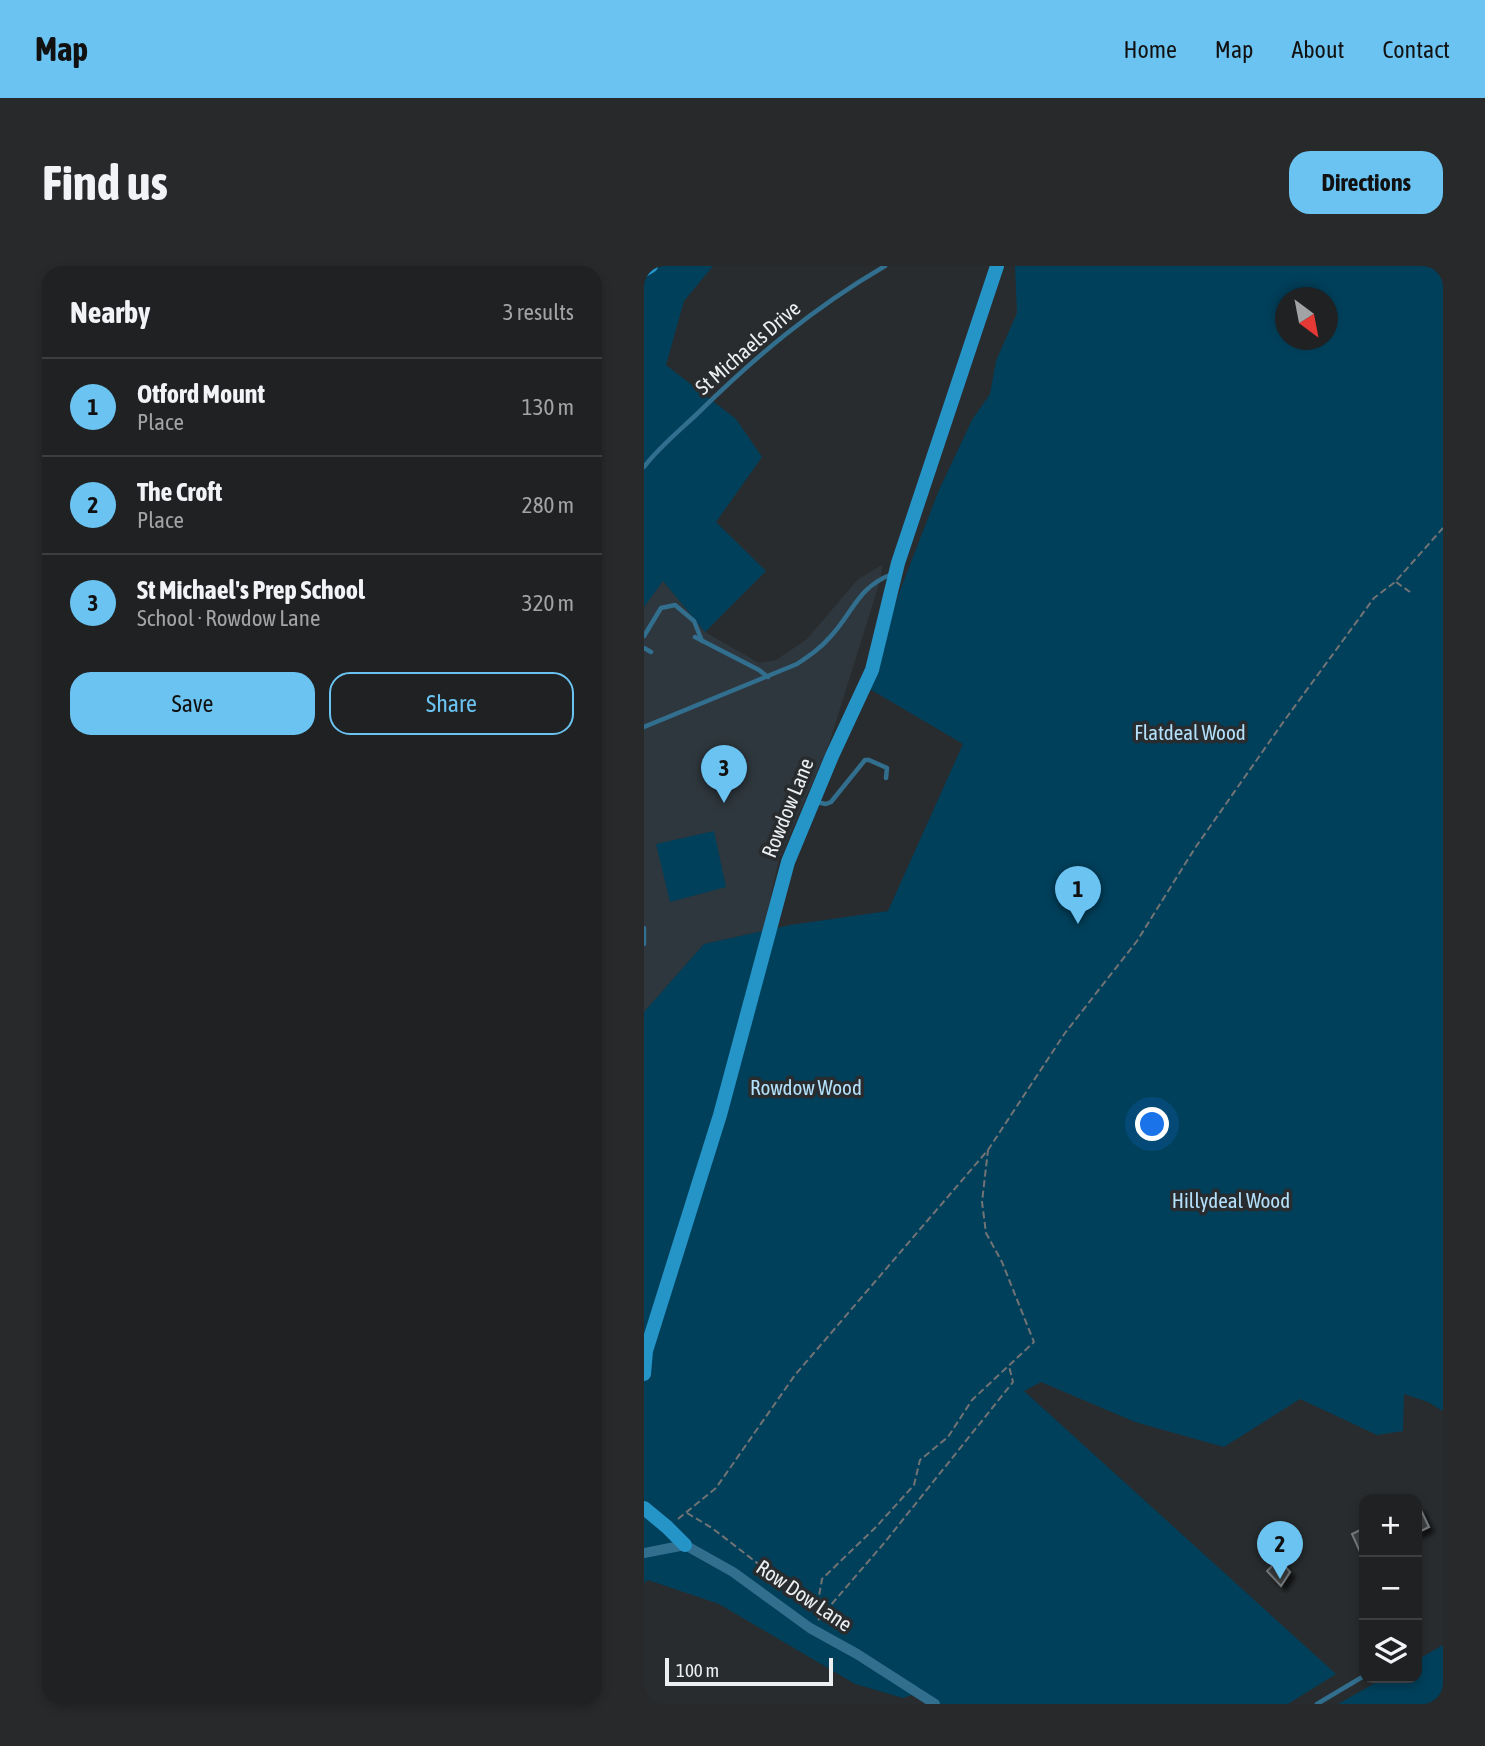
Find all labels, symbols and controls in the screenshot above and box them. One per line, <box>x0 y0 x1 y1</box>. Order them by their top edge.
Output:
text: Map <box>35 30 88 68</box>
text: Home <box>1123 36 1177 63</box>
text: Map <box>1215 36 1253 63</box>
text: About <box>1291 36 1344 63</box>
text: Contact <box>1382 36 1450 63</box>
button: Directions <box>1289 151 1443 214</box>
text: Find us <box>42 154 168 210</box>
north arrow <box>1275 287 1338 350</box>
text: Nearby <box>70 295 150 329</box>
street label: St Michaels Drive <box>690 295 804 399</box>
text: 3 results <box>503 299 574 325</box>
text: Otford Mount <box>137 379 265 409</box>
text: 1 <box>88 394 98 420</box>
text: 130 m <box>522 394 574 420</box>
text: Place <box>137 409 184 435</box>
text: The Croft <box>137 477 222 507</box>
text: 2 <box>88 492 98 518</box>
text: 280 m <box>522 492 574 518</box>
text: Place <box>137 507 184 533</box>
text: St Michael's Prep School <box>137 575 365 605</box>
text: 3 <box>88 590 98 616</box>
text: 320 m <box>522 590 574 616</box>
text: School · Rowdow Lane <box>137 605 320 631</box>
button: Save <box>70 672 315 735</box>
button: Share <box>329 672 574 735</box>
park label: Flatdeal Wood <box>1134 720 1246 744</box>
pin: 3 <box>701 745 747 803</box>
street label: Rowdow Lane <box>756 754 818 861</box>
pin: 1 <box>1055 866 1101 924</box>
park label: Rowdow Wood <box>750 1075 862 1099</box>
your location <box>1135 1107 1169 1141</box>
park label: Hillydeal Wood <box>1172 1188 1290 1212</box>
map controls <box>1359 1494 1422 1683</box>
button: + <box>1359 1494 1422 1557</box>
pin: 2 <box>1257 1521 1303 1579</box>
street label: Row Dow Lane <box>752 1554 857 1636</box>
button: − <box>1359 1557 1422 1620</box>
button: layers <box>1359 1620 1422 1683</box>
scale bar <box>665 1655 833 1687</box>
text: 100 m <box>676 1659 719 1681</box>

